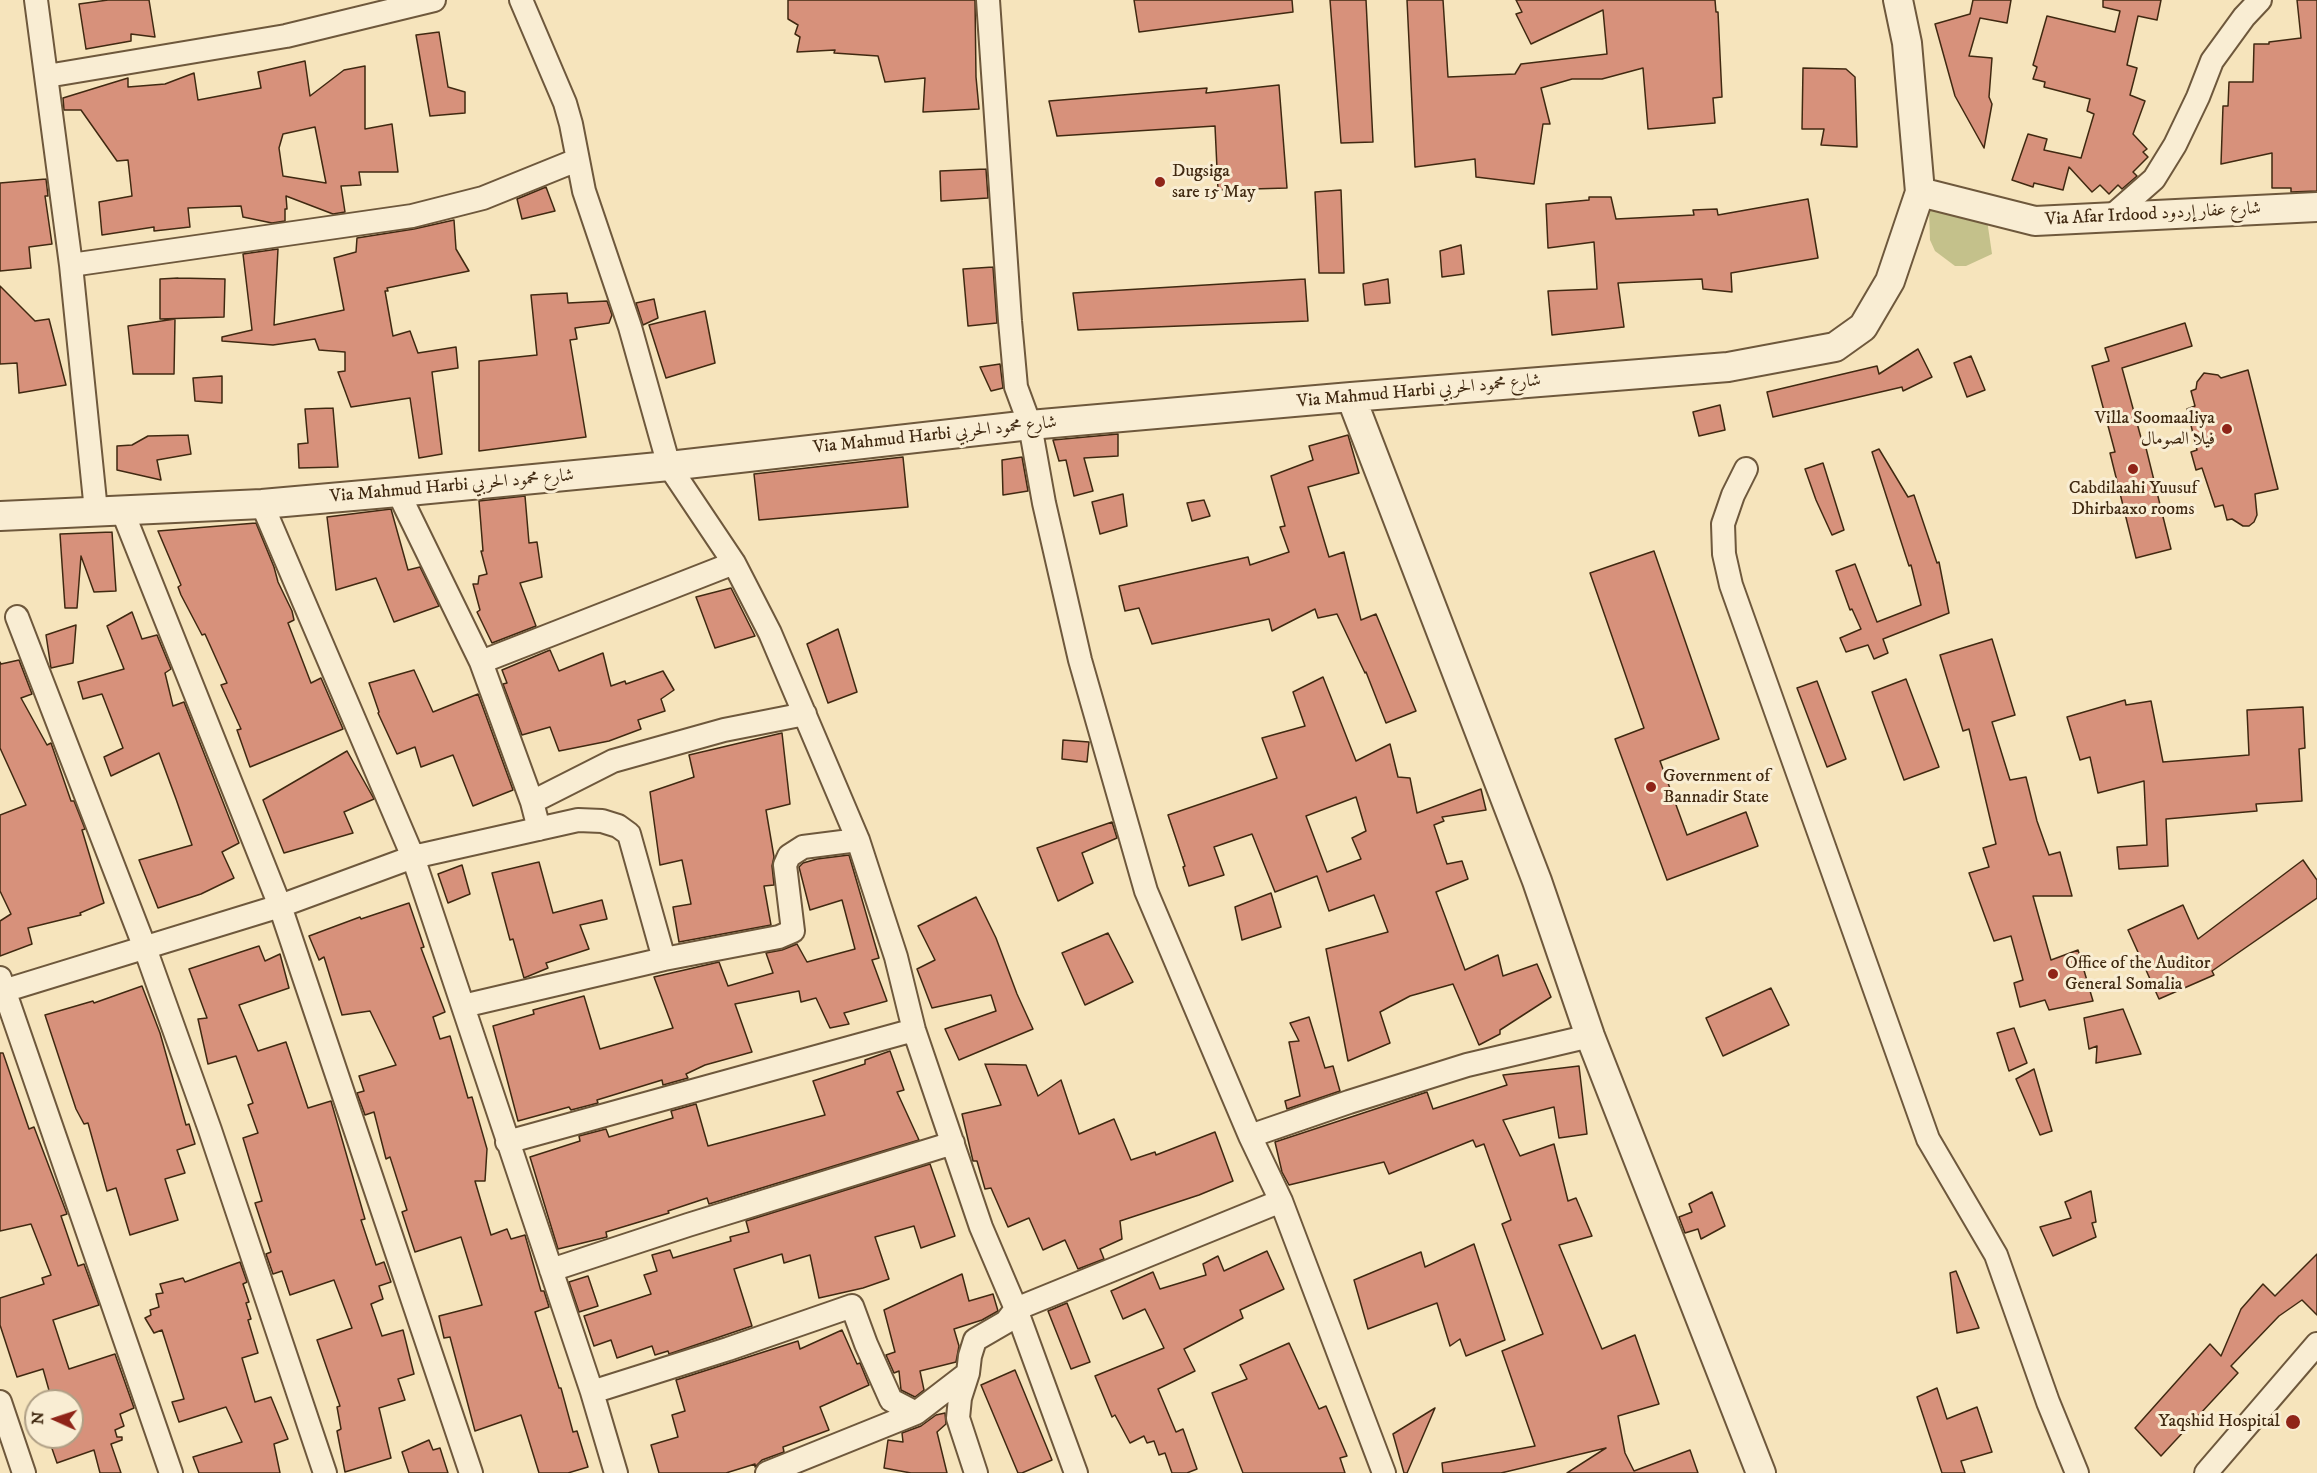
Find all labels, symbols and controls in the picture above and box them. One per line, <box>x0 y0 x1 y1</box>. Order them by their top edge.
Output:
place label: Dugsiga sare 15 May <box>1172 161 1256 204</box>
marker: Dugsiga sare 15 May <box>1153 175 1167 189</box>
street label: Via Afar Irdood شارع عفار إردود <box>2044 199 2262 231</box>
street label: Via Mahmud Harbi شارع محمود الحربي <box>1296 371 1542 413</box>
place label: Villa Soomaaliya فيلا الصومال <box>2095 408 2215 450</box>
street label: Via Mahmud Harbi شارع محمود الحربي <box>812 412 1058 460</box>
marker: Villa Soomaaliya فيلا الصومال <box>2220 422 2234 436</box>
marker: Cabdilaahi Yuusuf Dhirbaaxo rooms <box>2126 462 2140 476</box>
street label: Via Mahmud Harbi شارع محمود الحربي <box>329 466 575 508</box>
place label: Cabdilaahi Yuusuf Dhirbaaxo rooms <box>2069 478 2197 520</box>
place label: Government of Bannadir State <box>1663 766 1770 808</box>
marker: Government of Bannadir State <box>1644 780 1658 794</box>
place label: Office of the Auditor General Somalia <box>2065 953 2210 996</box>
marker: Office of the Auditor General Somalia <box>2046 967 2060 981</box>
north arrow <box>24 1389 84 1449</box>
text: N <box>28 1411 48 1425</box>
place label: Yaqshid Hospital <box>2158 1411 2280 1433</box>
marker: Yaqshid Hospital <box>2284 1413 2302 1431</box>

